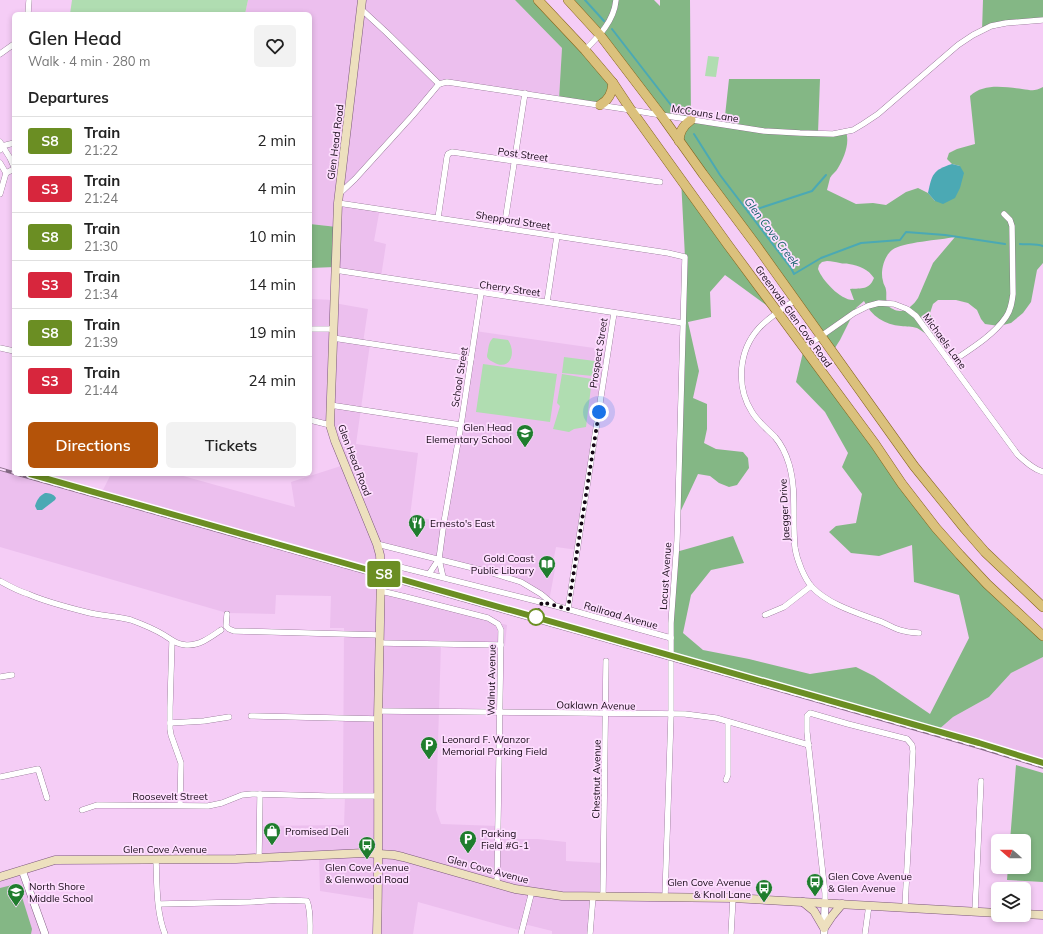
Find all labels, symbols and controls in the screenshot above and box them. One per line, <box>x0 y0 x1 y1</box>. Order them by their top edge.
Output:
button: heart <box>254 25 296 67</box>
text: Glen Head <box>28 26 122 50</box>
text: Walk · 4 min · 280 m <box>28 53 150 69</box>
text: Departures <box>28 88 109 107</box>
street label: McCouns Lane <box>670 102 739 125</box>
street label: Glen Head Road <box>324 104 347 180</box>
text: Train <box>84 123 120 142</box>
text: 2 min <box>258 131 296 150</box>
text: S8 <box>41 132 59 150</box>
text: 21:22 <box>84 142 118 158</box>
street label: Post Street <box>497 145 549 165</box>
text: Train <box>84 171 120 190</box>
text: 4 min <box>258 179 296 198</box>
text: S3 <box>41 180 59 198</box>
text: 21:24 <box>84 190 118 206</box>
water label: Glen Cove Creek <box>741 195 803 270</box>
street label: Sheppard Street <box>475 208 552 233</box>
text: Train <box>84 219 120 238</box>
text: 10 min <box>249 227 296 246</box>
text: S8 <box>41 228 59 246</box>
text: 21:30 <box>84 238 118 254</box>
street label: Greenvale Glen Cove Road <box>752 263 835 370</box>
text: Train <box>84 267 120 286</box>
text: 14 min <box>249 275 296 294</box>
text: S3 <box>41 276 59 294</box>
street label: Cherry Street <box>479 278 542 299</box>
text: 21:34 <box>84 286 118 302</box>
street label: Michaels Lane <box>920 311 969 372</box>
text: Train <box>84 315 120 334</box>
street label: Prospect Street <box>587 317 611 389</box>
text: 19 min <box>249 323 296 342</box>
text: S8 <box>41 324 59 342</box>
text: 21:39 <box>84 334 118 350</box>
street label: School Street <box>448 345 471 408</box>
text: Train <box>84 363 120 382</box>
text: 24 min <box>249 371 296 390</box>
text: S3 <box>41 372 59 390</box>
text: 21:44 <box>84 382 118 398</box>
your location <box>589 402 609 422</box>
place label: Glen Head Elementary School <box>426 421 512 446</box>
button: Directions <box>28 422 158 468</box>
button: Tickets <box>166 422 296 468</box>
street label: Glen Head Road <box>335 422 374 498</box>
school or university icon: Glen Head Elementary School <box>515 423 535 448</box>
street label: Jaegger Drive <box>776 478 793 542</box>
restaurant icon: Ernesto's East <box>407 513 427 538</box>
place label: Ernesto's East <box>430 517 495 530</box>
street label: Locust Avenue <box>657 542 674 610</box>
place label: Gold Coast Public Library <box>471 552 535 577</box>
library icon: Gold Coast Public Library <box>537 554 557 579</box>
line badge: S8 <box>366 561 402 587</box>
text: S8 <box>375 565 393 583</box>
street label: Railroad Avenue <box>582 599 659 632</box>
unlabelled marker <box>527 608 545 626</box>
street label: Walnut Avenue <box>484 644 499 716</box>
street label: Oaklawn Avenue <box>556 698 636 713</box>
place label: Leonard F. Wanzor Memorial Parking Field <box>442 733 547 758</box>
parking icon: Leonard F. Wanzor Memorial Parking Field <box>419 735 439 760</box>
street label: Chestnut Avenue <box>589 739 604 819</box>
street label: Roosevelt Street <box>132 790 208 803</box>
shop icon: Promised Deli <box>262 821 282 846</box>
place label: Promised Deli <box>285 825 349 838</box>
place label: Parking Field #G-1 <box>481 827 529 852</box>
parking icon: Parking Field #G-1 <box>458 829 478 854</box>
north arrow <box>991 834 1031 874</box>
map controls <box>991 834 1031 922</box>
bus stop icon: Glen Cove Avenue & Glenwood Road <box>357 835 377 860</box>
street label: Glen Cove Avenue <box>123 843 207 856</box>
street label: Glen Cove Avenue <box>446 852 530 887</box>
place label: Glen Cove Avenue & Glenwood Road <box>325 861 409 886</box>
place label: Glen Cove Avenue & Glen Avenue <box>828 870 912 895</box>
bus stop icon: Glen Cove Avenue & Glen Avenue <box>805 872 825 897</box>
place label: Glen Cove Avenue & Knoll Lane <box>667 876 751 901</box>
bus stop icon: Glen Cove Avenue & Knoll Lane <box>754 878 774 903</box>
place label: North Shore Middle School <box>29 880 93 905</box>
school or university icon: North Shore Middle School <box>6 882 26 907</box>
button: layers <box>991 882 1031 922</box>

